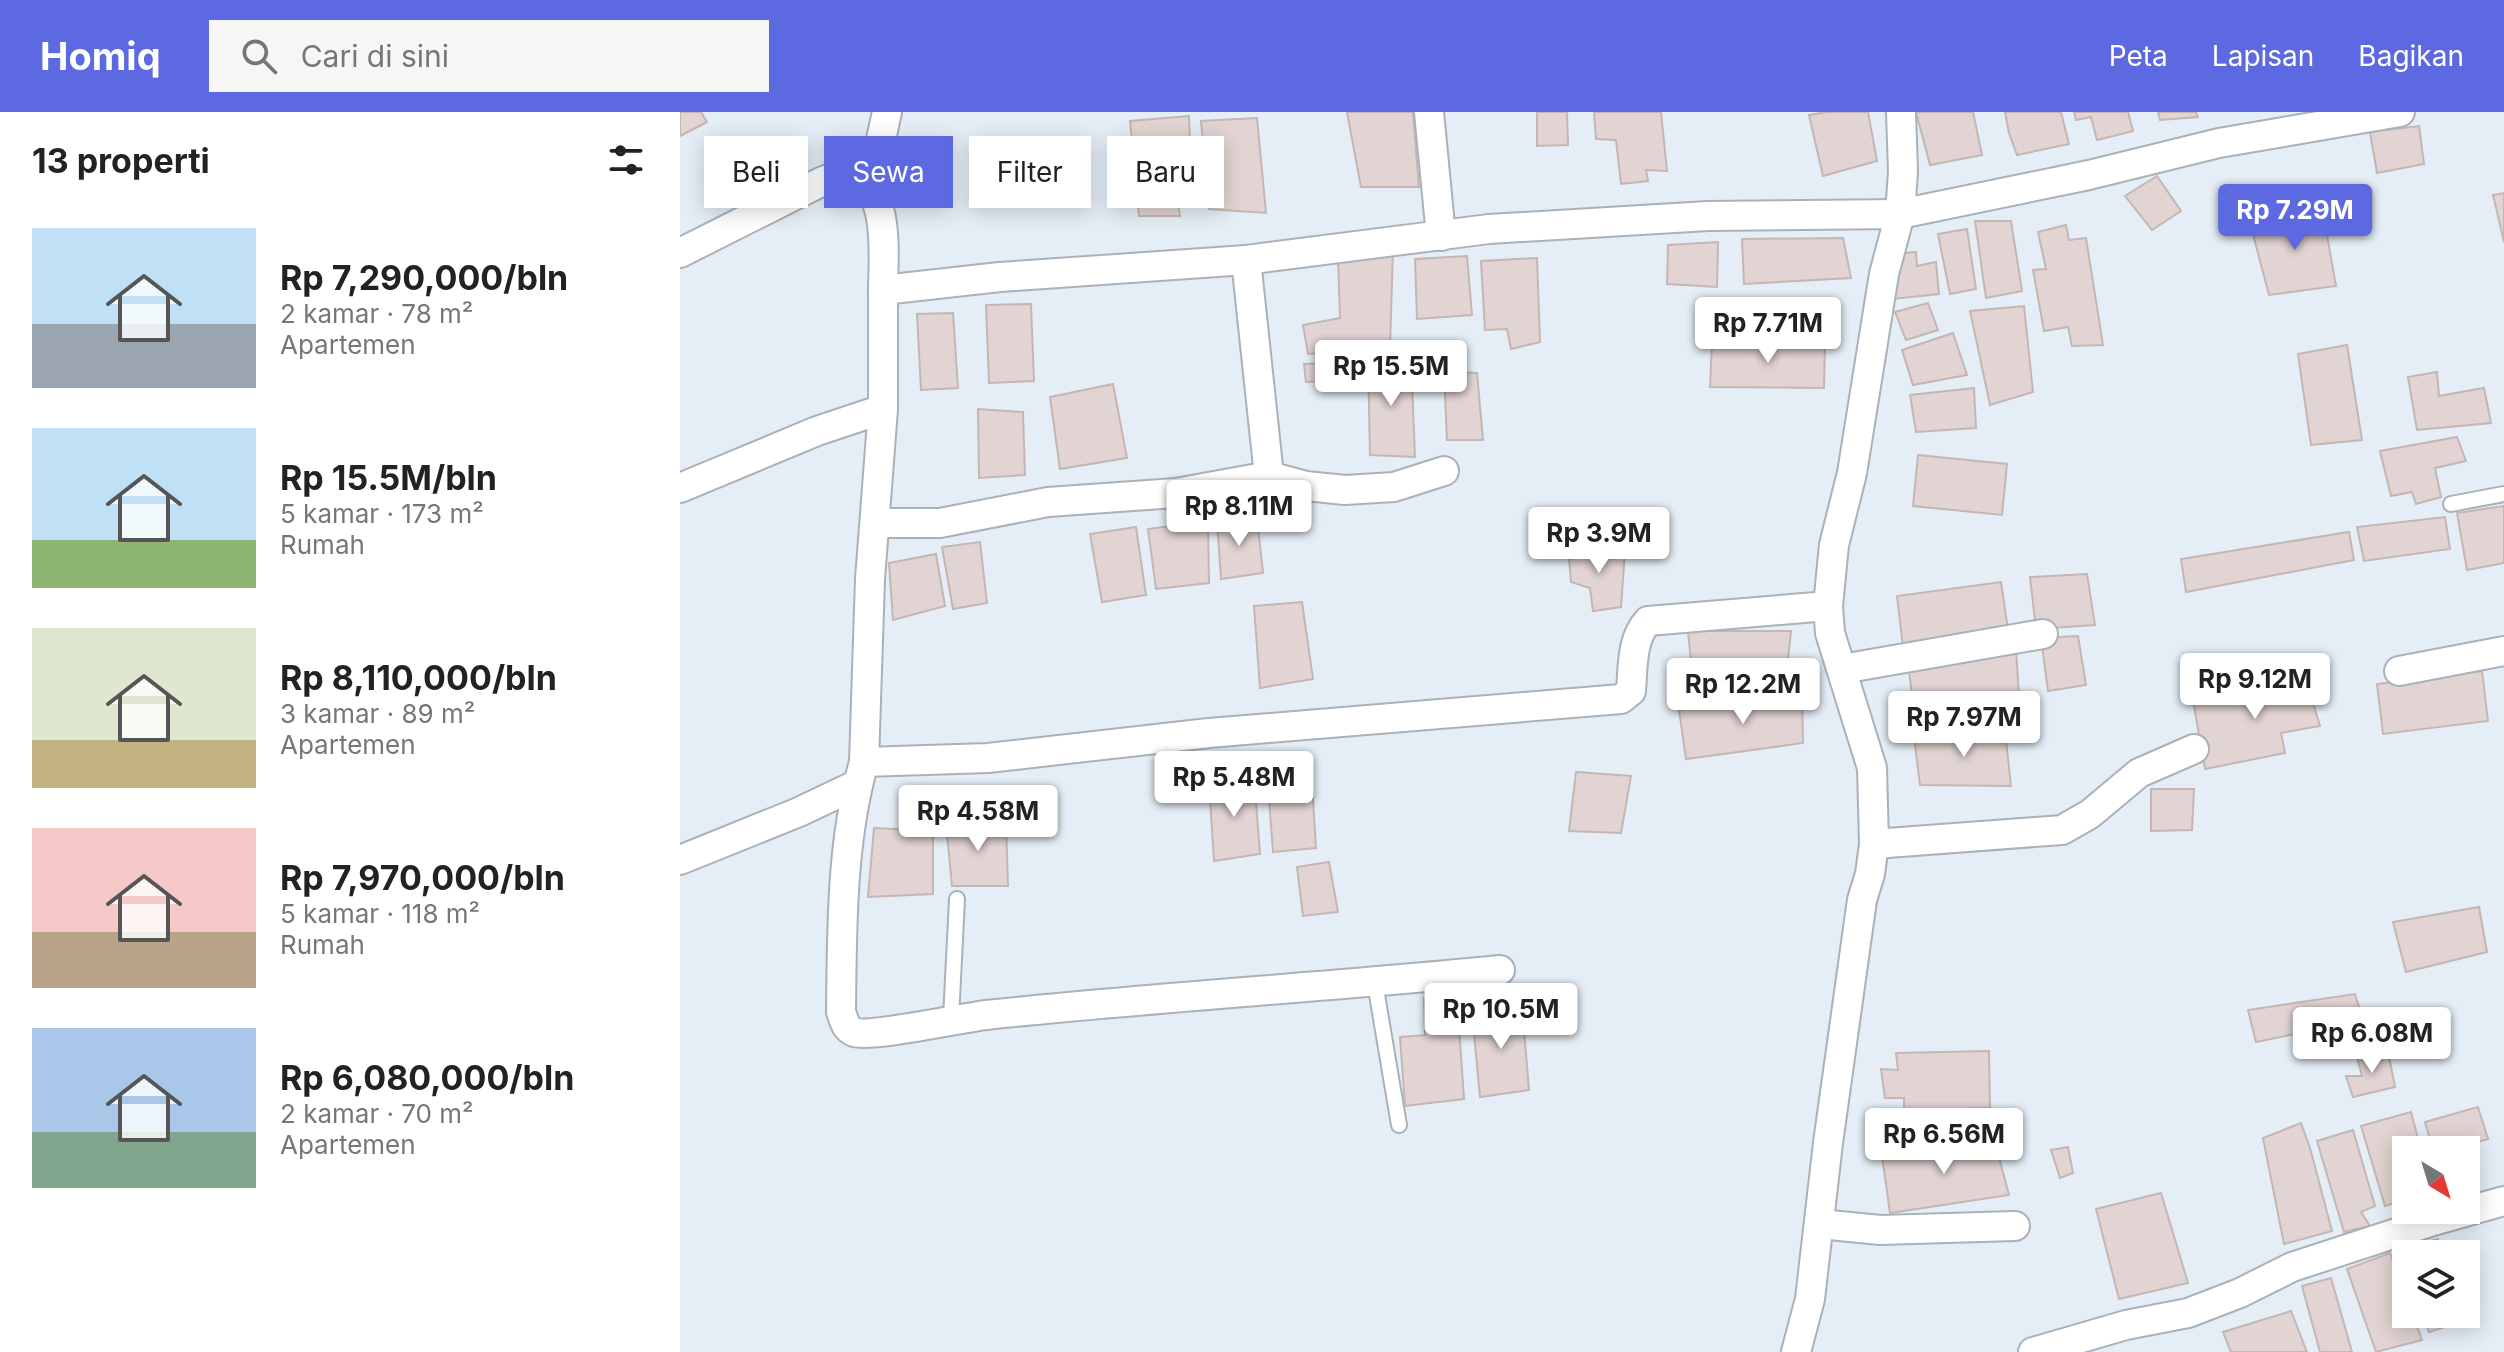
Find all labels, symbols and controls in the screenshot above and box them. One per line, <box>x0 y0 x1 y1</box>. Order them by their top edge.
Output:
search box <box>209 20 769 92</box>
text: Homiq <box>40 33 161 79</box>
icon: search <box>237 34 281 78</box>
text: Cari di sini <box>301 38 449 74</box>
text: Peta <box>2109 39 2168 73</box>
text: Lapisan <box>2212 39 2314 73</box>
text: Bagikan <box>2358 39 2464 73</box>
chip: Beli <box>704 136 808 208</box>
chip: Sewa <box>824 136 953 208</box>
chip: Filter <box>969 136 1091 208</box>
chip: Baru <box>1107 136 1224 208</box>
icon: filters <box>604 138 648 182</box>
text: 13 properti <box>32 140 210 181</box>
pin: Rp 7.29M <box>2212 184 2378 252</box>
text: Rp 7.29M <box>2236 194 2354 225</box>
text: Rp 7,290,000/bln <box>280 257 568 298</box>
icon: home <box>96 260 192 356</box>
pin: Rp 7.71M <box>1685 297 1851 365</box>
text: 2 kamar · 78 m² <box>280 298 473 329</box>
text: Rp 7.71M <box>1713 307 1823 338</box>
text: Apartemen <box>280 329 416 360</box>
pin: Rp 15.5M <box>1308 340 1474 408</box>
text: Rp 15.5M <box>1333 350 1449 381</box>
text: Rp 15.5M/bln <box>280 457 497 498</box>
icon: home <box>96 460 192 556</box>
pin: Rp 8.11M <box>1156 480 1322 548</box>
text: Rp 8.11M <box>1185 490 1293 521</box>
text: 5 kamar · 173 m² <box>280 498 484 529</box>
pin: Rp 3.9M <box>1525 507 1673 575</box>
text: Rp 3.9M <box>1546 517 1652 548</box>
text: Rumah <box>280 529 365 560</box>
pin: Rp 9.12M <box>2172 653 2338 721</box>
text: Rp 8,110,000/bln <box>280 657 557 698</box>
pin: Rp 12.2M <box>1660 658 1826 726</box>
icon: home <box>96 660 192 756</box>
text: Rp 9.12M <box>2198 663 2312 694</box>
text: Rp 12.2M <box>1685 668 1801 699</box>
pin: Rp 7.97M <box>1881 691 2047 759</box>
text: 3 kamar · 89 m² <box>280 698 475 729</box>
text: Rp 7.97M <box>1906 701 2022 732</box>
text: Apartemen <box>280 729 416 760</box>
pin: Rp 5.48M <box>1151 751 1317 819</box>
text: Rp 5.48M <box>1172 761 1296 792</box>
pin: Rp 4.58M <box>895 785 1061 853</box>
text: Rp 4.58M <box>917 795 1039 826</box>
text: Rp 7,970,000/bln <box>280 857 565 898</box>
icon: home <box>96 860 192 956</box>
text: 5 kamar · 118 m² <box>280 898 480 929</box>
text: Rumah <box>280 929 365 960</box>
pin: Rp 10.5M <box>1418 983 1584 1051</box>
text: Rp 10.5M <box>1443 993 1559 1024</box>
pin: Rp 6.08M <box>2289 1007 2455 1075</box>
text: Rp 6.08M <box>2311 1017 2433 1048</box>
text: Rp 6,080,000/bln <box>280 1057 574 1098</box>
icon: home <box>96 1060 192 1156</box>
text: 2 kamar · 70 m² <box>280 1098 474 1129</box>
pin: Rp 6.56M <box>1861 1108 2027 1176</box>
text: Rp 6.56M <box>1883 1118 2005 1149</box>
text: Apartemen <box>280 1129 416 1160</box>
north arrow <box>2392 1136 2480 1224</box>
map controls <box>2392 1136 2480 1328</box>
button: layers <box>2392 1240 2480 1328</box>

